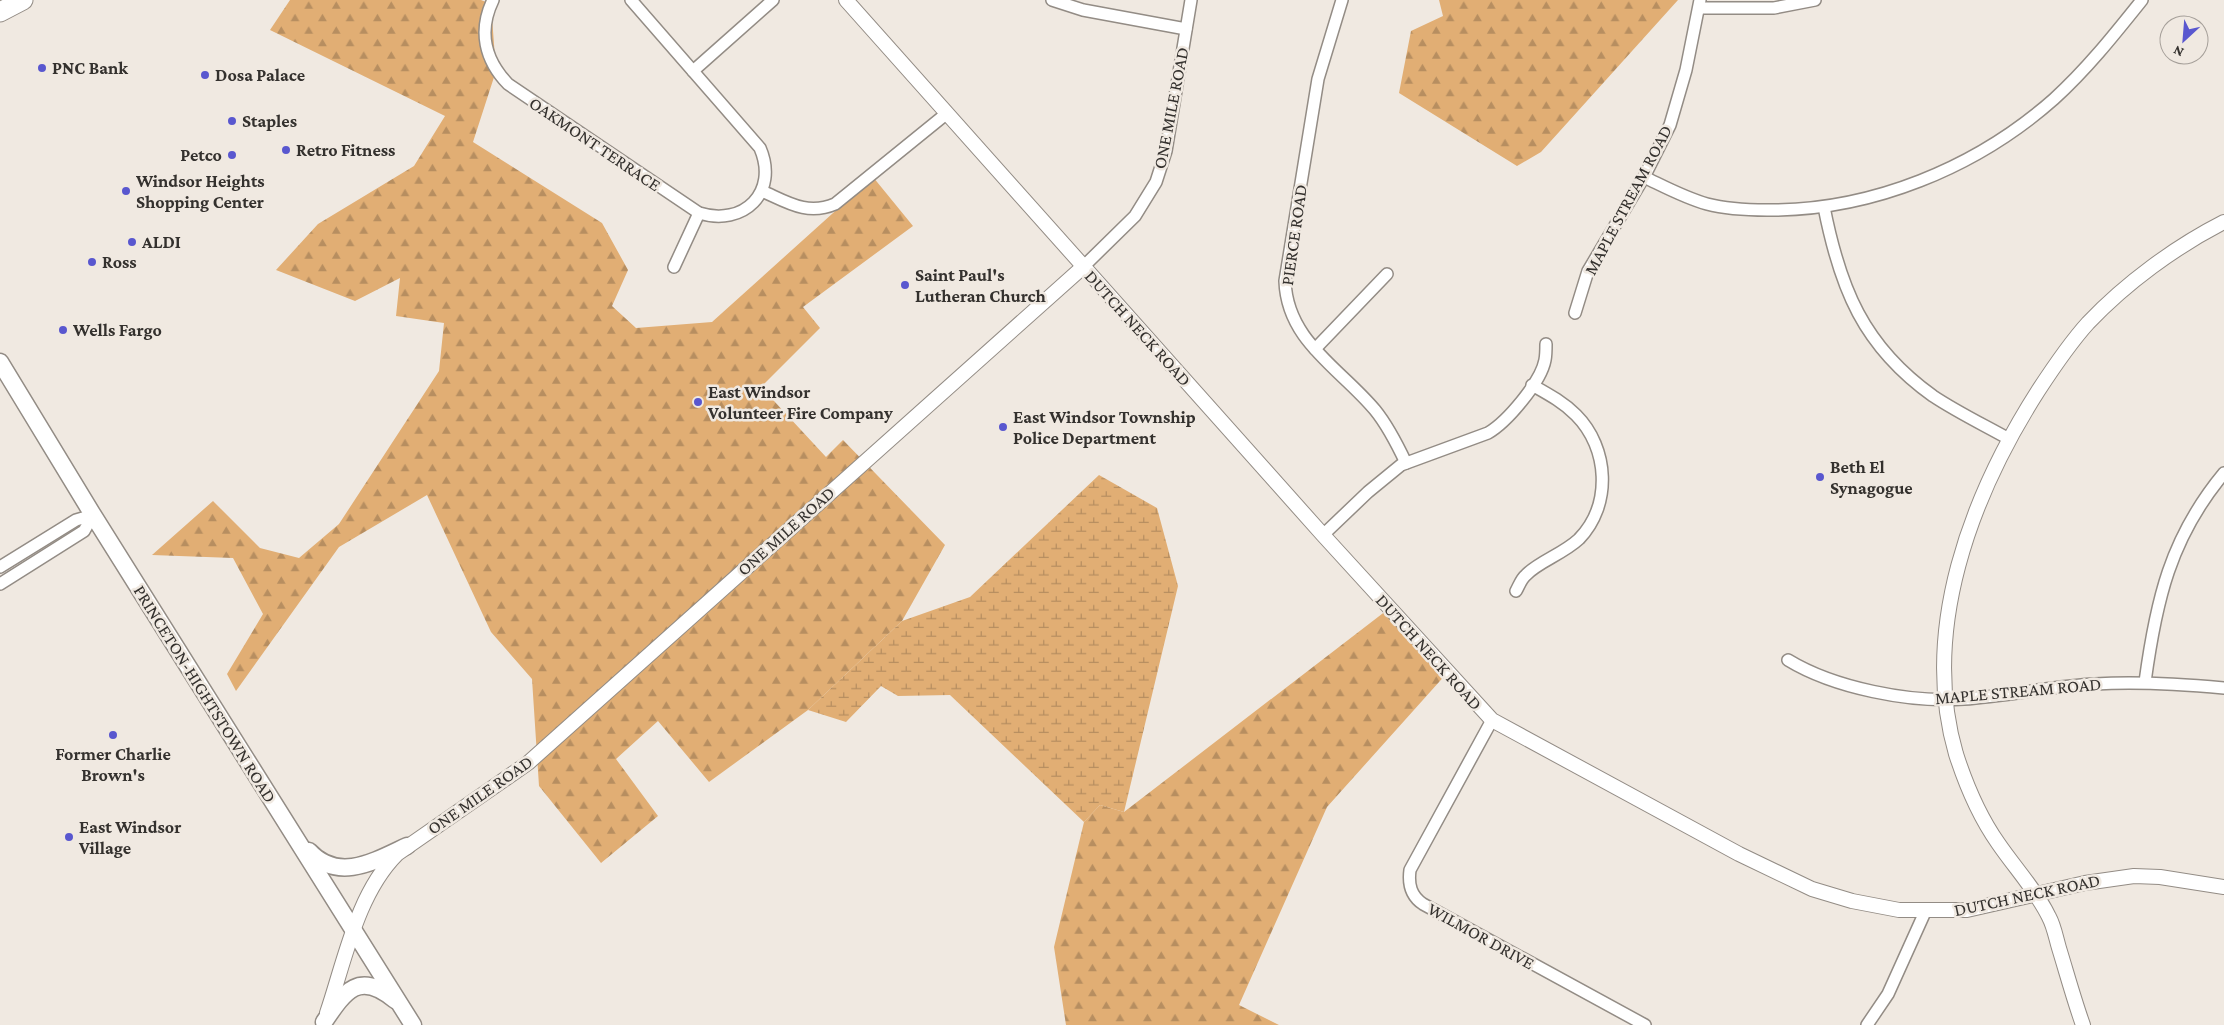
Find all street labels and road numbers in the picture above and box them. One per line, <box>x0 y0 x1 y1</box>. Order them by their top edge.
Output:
street label: ONE MILE ROAD <box>1149 45 1193 171</box>
street label: OAKMONT TERRACE <box>526 93 665 195</box>
street label: MAPLE STREAM ROAD <box>1580 122 1676 278</box>
street label: PIERCE ROAD <box>1277 183 1311 287</box>
street label: DUTCH NECK ROAD <box>1081 266 1195 390</box>
street label: ONE MILE ROAD <box>733 482 839 580</box>
street label: PRINCETON-HIGHTSTOWN ROAD <box>130 582 280 806</box>
street label: DUTCH NECK ROAD <box>1372 590 1486 714</box>
street label: MAPLE STREAM ROAD <box>1934 674 2102 708</box>
street label: ONE MILE ROAD <box>424 751 536 839</box>
street label: DUTCH NECK ROAD <box>1952 870 2102 920</box>
street label: WILMOR DRIVE <box>1424 898 1538 974</box>

